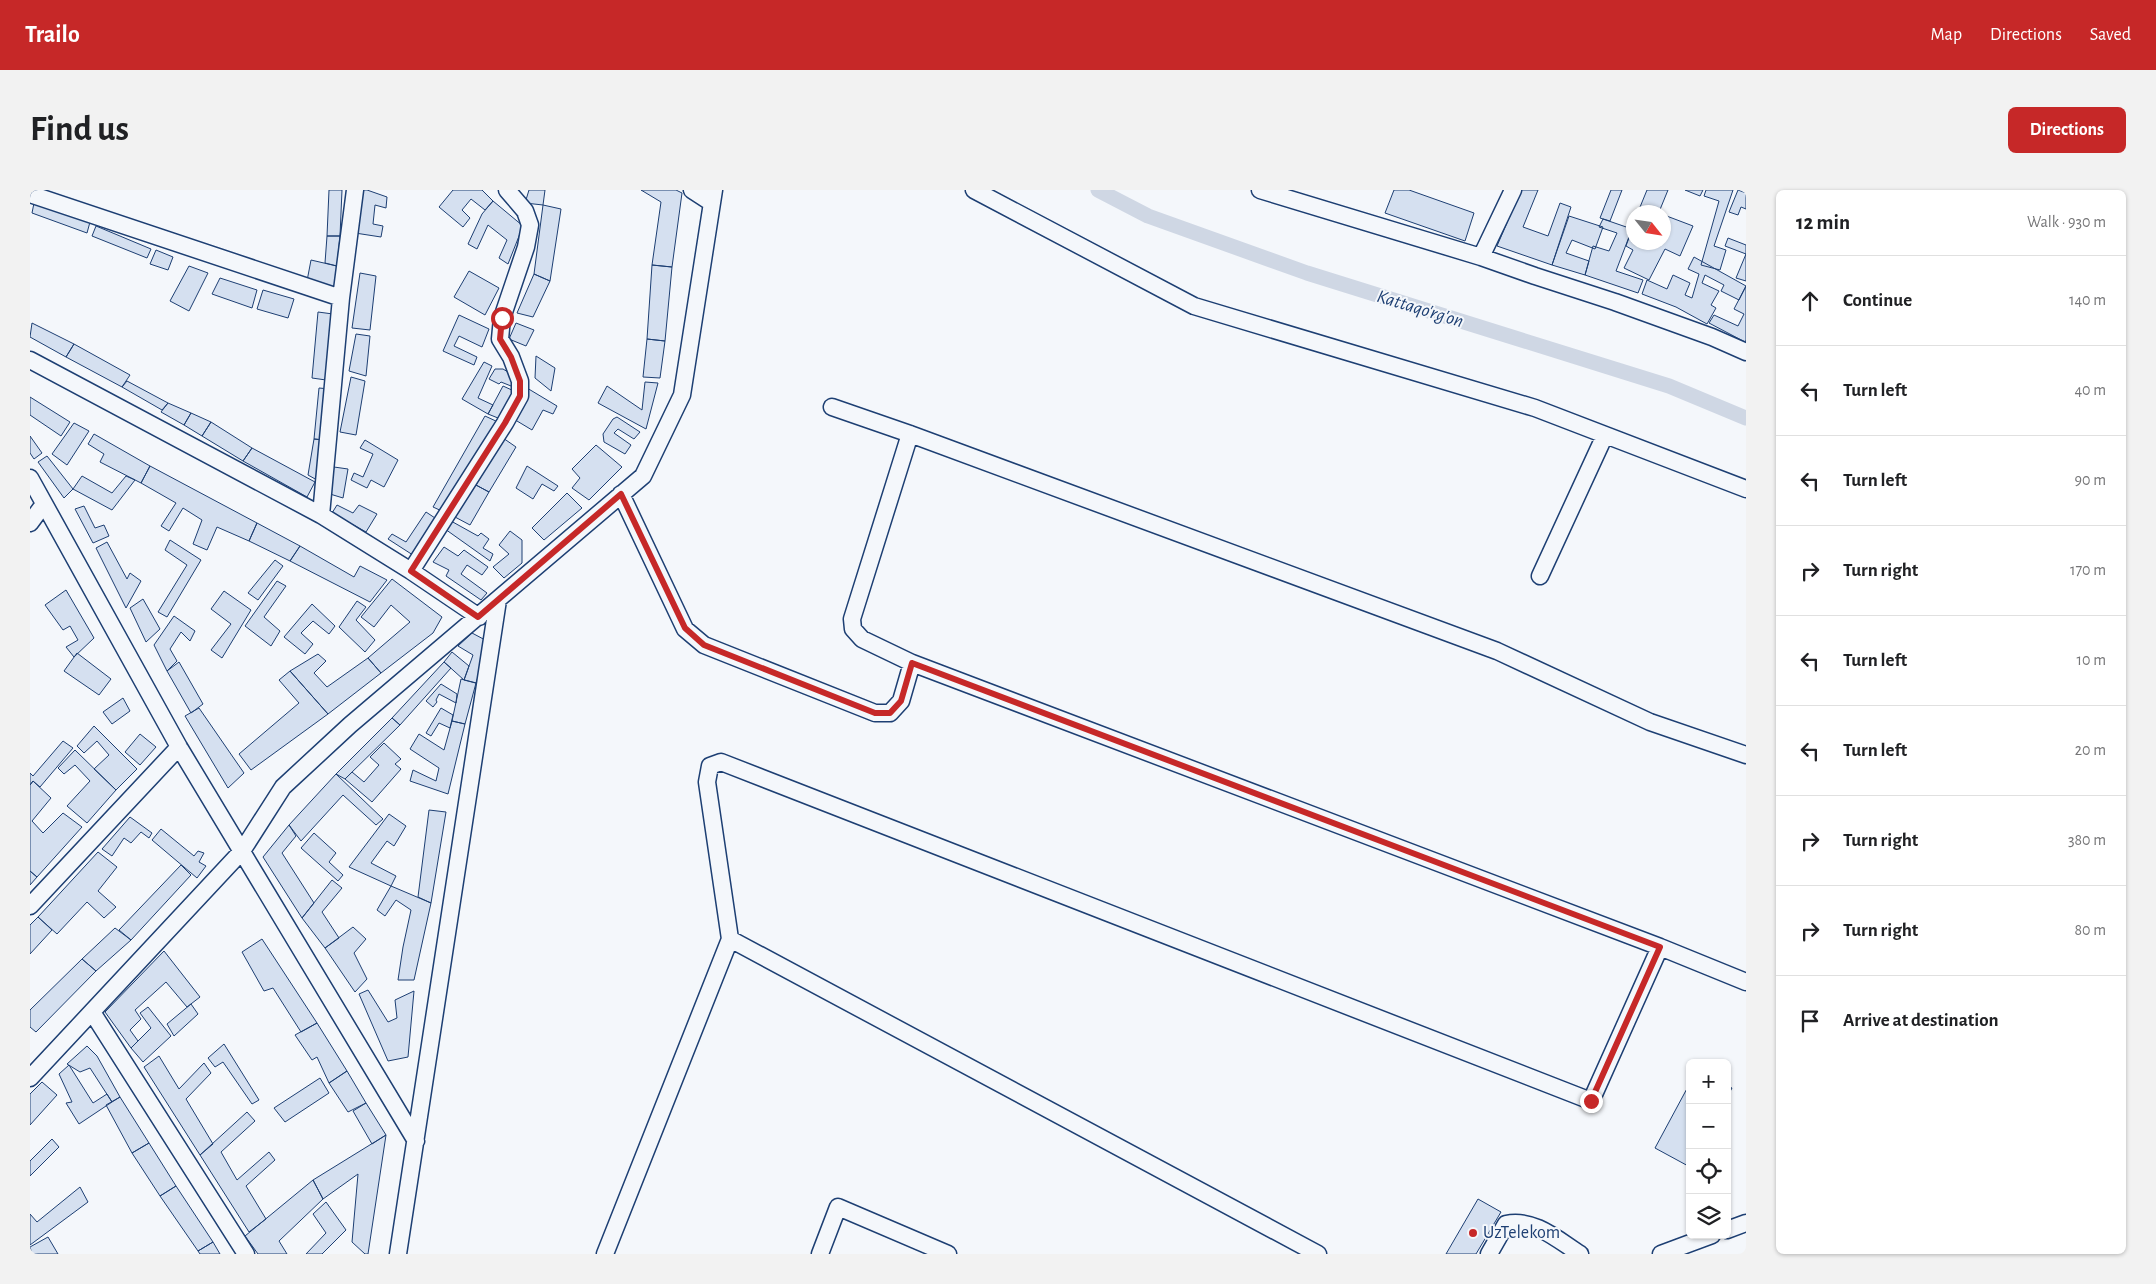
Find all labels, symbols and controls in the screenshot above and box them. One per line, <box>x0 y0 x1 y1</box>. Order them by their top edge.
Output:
text: Trailo <box>25 23 80 47</box>
text: Map <box>1931 26 1962 44</box>
text: Directions <box>1990 26 2062 44</box>
text: Saved <box>2090 26 2131 44</box>
button: Directions <box>2008 107 2126 153</box>
text: Find us <box>30 112 129 147</box>
north arrow <box>1626 205 1671 250</box>
text: 12 min <box>1796 212 1850 233</box>
text: Walk · 930 m <box>2027 214 2106 230</box>
water label: Kattaqo'rg'on <box>1374 287 1466 331</box>
icon: ahead <box>1796 287 1824 315</box>
text: Continue <box>1843 291 1912 310</box>
text: 140 m <box>2069 292 2106 308</box>
route start <box>491 307 514 330</box>
icon: left <box>1796 377 1824 405</box>
text: Turn left <box>1843 381 1907 400</box>
text: 40 m <box>2074 382 2106 398</box>
icon: left <box>1796 467 1824 495</box>
text: Turn left <box>1843 471 1907 490</box>
text: 90 m <box>2075 472 2106 488</box>
icon: right <box>1796 557 1824 585</box>
text: Turn right <box>1843 561 1918 580</box>
text: 170 m <box>2070 562 2106 578</box>
icon: left <box>1796 647 1824 675</box>
text: Turn left <box>1843 651 1907 670</box>
text: 10 m <box>2077 652 2106 668</box>
icon: left <box>1796 737 1824 765</box>
text: Turn left <box>1843 741 1907 760</box>
text: 20 m <box>2075 742 2106 758</box>
icon: right <box>1796 827 1824 855</box>
text: Turn right <box>1843 831 1918 850</box>
text: 380 m <box>2068 832 2106 848</box>
icon: right <box>1796 917 1824 945</box>
text: Turn right <box>1843 921 1918 940</box>
text: 80 m <box>2075 922 2106 938</box>
icon: arrive <box>1796 1007 1824 1035</box>
text: Arrive at destination <box>1843 1011 1999 1030</box>
map controls <box>1686 1059 1731 1239</box>
button: + <box>1686 1059 1731 1104</box>
route end <box>1580 1090 1603 1113</box>
button: − <box>1686 1104 1731 1149</box>
button: locate <box>1686 1149 1731 1194</box>
button: layers <box>1686 1194 1731 1239</box>
place label: UzTelekom <box>1483 1224 1560 1242</box>
marker: UzTelekom <box>1467 1227 1479 1239</box>

